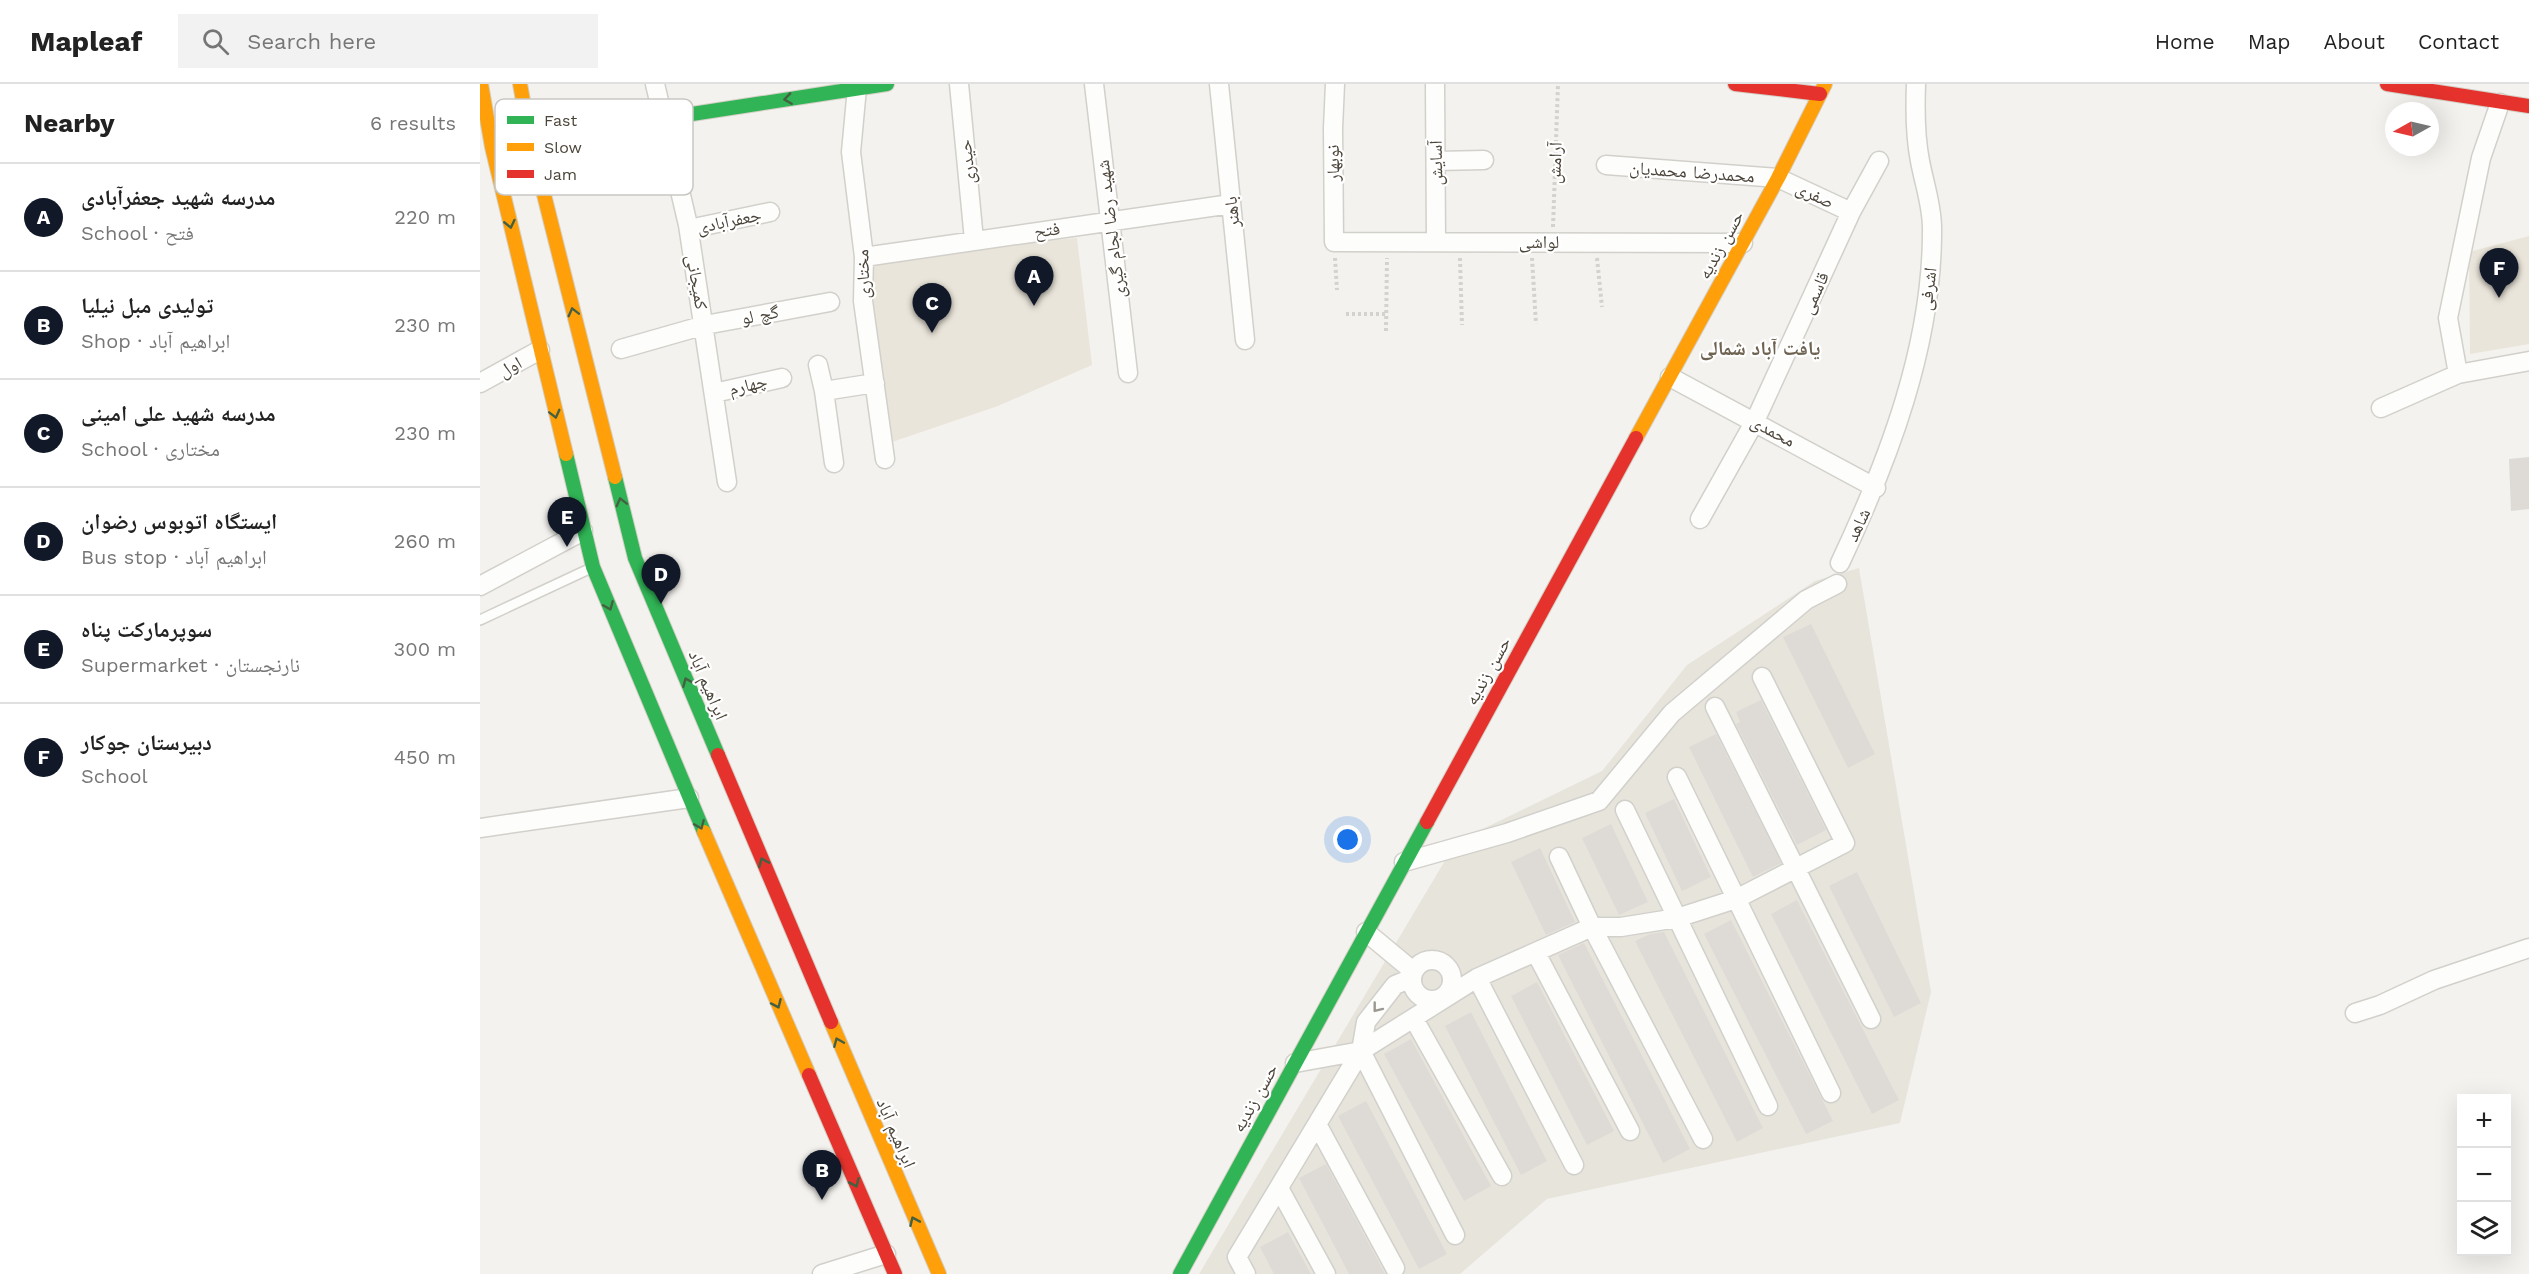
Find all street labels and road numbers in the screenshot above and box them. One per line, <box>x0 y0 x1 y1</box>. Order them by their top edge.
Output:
street label: حیدری <box>954 139 980 185</box>
street label: آسایش <box>1425 140 1447 186</box>
street label: آرامش <box>1543 141 1567 184</box>
street label: نوبهار <box>1322 144 1344 183</box>
street label: محمدرضا محمدیان <box>1629 157 1755 187</box>
street label: شهید رضا لجام گیری <box>1092 158 1131 299</box>
street label: صفری <box>1792 177 1838 213</box>
street label: باهنر <box>1219 195 1244 230</box>
street label: جعفرآبادی <box>695 203 763 239</box>
street label: حسن زندیه <box>1693 207 1749 283</box>
street label: فتح <box>1033 217 1062 244</box>
street label: لواشی <box>1519 231 1559 253</box>
street label: مختاری <box>851 249 875 299</box>
street label: کمیجانی <box>681 253 713 312</box>
street label: اشرفی <box>1914 266 1942 312</box>
street label: قاسمی <box>1796 269 1834 317</box>
street label: گچ لو <box>739 300 781 330</box>
street label: اول <box>494 352 526 382</box>
street label: چهارم <box>727 370 770 401</box>
street label: محمدی <box>1747 410 1799 452</box>
street label: شاهد <box>1841 505 1874 545</box>
street label: حسن زندیه <box>1460 633 1516 709</box>
street label: ابراهیم آباد <box>683 647 732 723</box>
street label: حسن زندیه <box>1227 1060 1283 1136</box>
street label: ابراهیم آباد <box>871 1095 920 1171</box>

